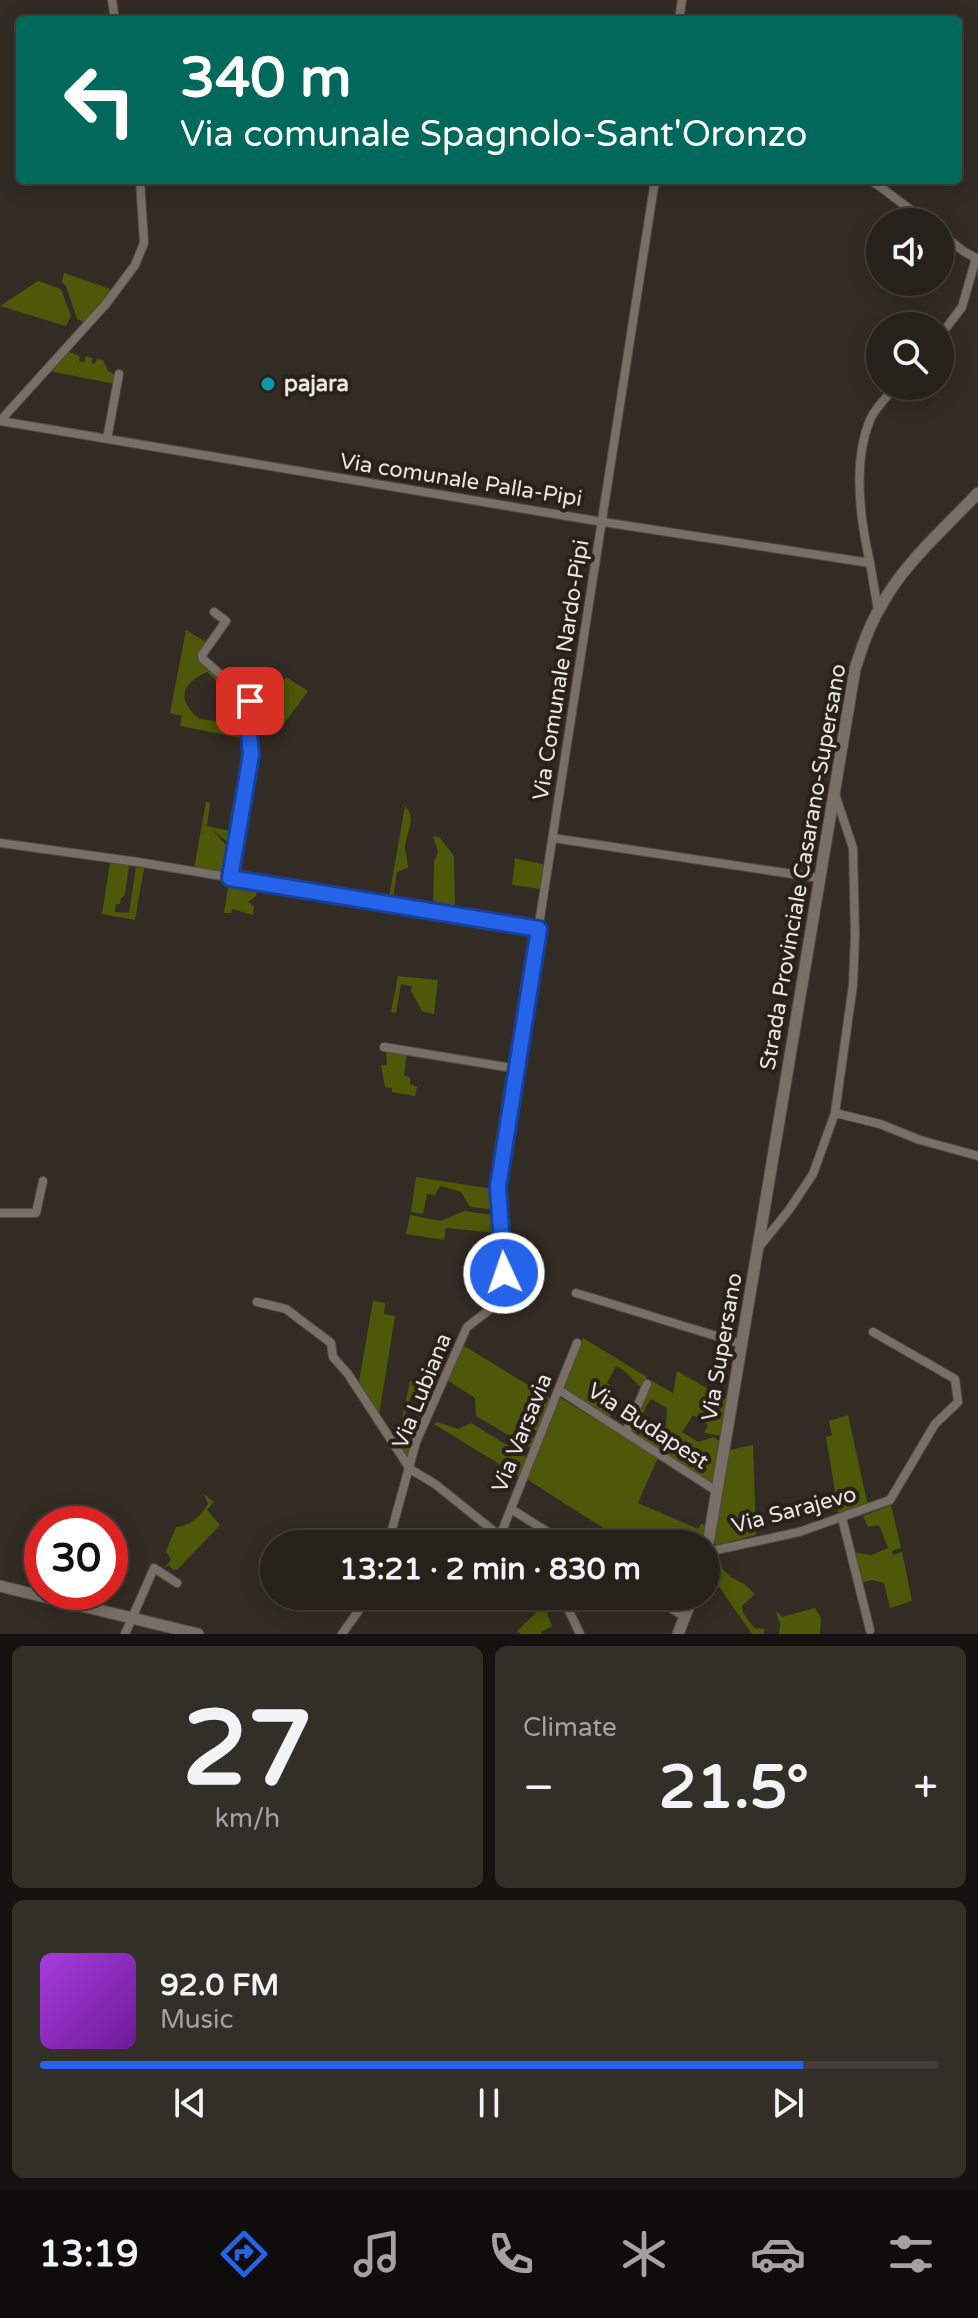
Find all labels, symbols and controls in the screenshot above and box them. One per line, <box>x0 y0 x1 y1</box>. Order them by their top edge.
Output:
text: 340 m <box>180 45 351 112</box>
icon: left <box>48 48 152 152</box>
text: Via comunale Spagnolo-Sant'Oronzo <box>180 113 807 156</box>
map controls <box>866 208 954 400</box>
button: sound <box>866 208 954 296</box>
button: search <box>866 312 954 400</box>
place label: pajara <box>284 371 349 397</box>
marker: pajara <box>259 375 277 393</box>
street label: Via comunale Palla-Pipi <box>338 448 584 512</box>
street label: Via Comunale Nardo-Pipi <box>528 538 594 802</box>
street label: Strada Provinciale Casarano-Supersano <box>754 662 852 1072</box>
pin <box>216 667 284 735</box>
icon: arrive <box>228 679 272 723</box>
position arrow <box>462 1231 546 1315</box>
street label: Via Supersano <box>696 1271 748 1423</box>
street label: Via Lubiana <box>387 1329 457 1453</box>
street label: Via Varsavia <box>486 1370 558 1496</box>
street label: Via Budapest <box>583 1377 713 1475</box>
street label: Via Sarajevo <box>729 1481 859 1539</box>
speed limit sign: 30 <box>24 1506 128 1610</box>
text: 13:21 · 2 min · 830 m <box>339 1551 641 1588</box>
text: 27 <box>182 1688 313 1813</box>
text: Climate <box>523 1712 617 1743</box>
text: 21.5° <box>659 1752 809 1824</box>
text: − <box>523 1762 554 1815</box>
text: + <box>913 1762 938 1815</box>
text: km/h <box>215 1803 280 1834</box>
text: 92.0 FM <box>160 1967 279 2004</box>
text: Music <box>160 2004 233 2035</box>
icon: previous <box>168 2081 212 2125</box>
icon: pause <box>467 2081 511 2125</box>
icon: next <box>766 2081 810 2125</box>
icon: directions <box>216 2226 272 2282</box>
icon: music <box>349 2226 405 2282</box>
icon: phone <box>483 2226 539 2282</box>
icon: climate <box>616 2226 672 2282</box>
icon: car <box>750 2226 806 2282</box>
icon: filters <box>883 2226 939 2282</box>
text: 13:19 <box>39 2233 139 2276</box>

